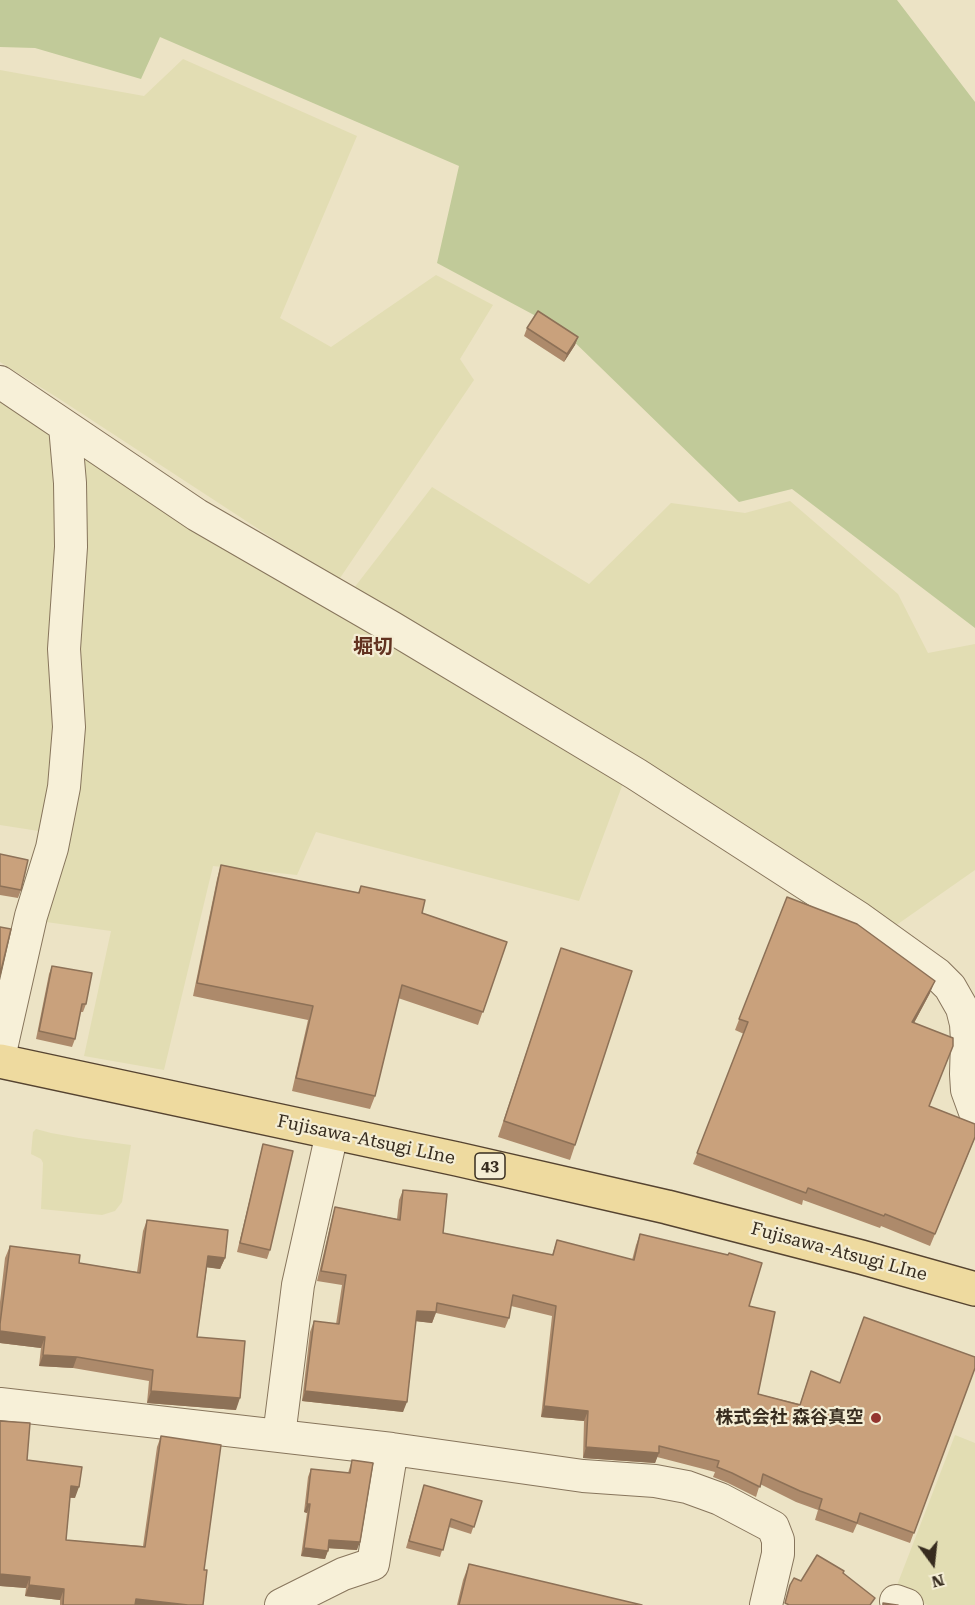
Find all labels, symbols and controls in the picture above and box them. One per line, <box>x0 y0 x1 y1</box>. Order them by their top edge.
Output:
district label: 堀切 <box>353 635 393 659</box>
street label: Fujisawa-Atsugi LIne <box>275 1111 457 1169</box>
road number: 43 <box>475 1153 505 1179</box>
street label: Fujisawa-Atsugi LIne <box>749 1218 929 1286</box>
place label: 株式会社 森谷真空 <box>715 1407 864 1429</box>
marker: 株式会社 森谷真空 <box>869 1411 883 1425</box>
north arrow <box>903 1533 963 1593</box>
text: N <box>929 1570 946 1592</box>

